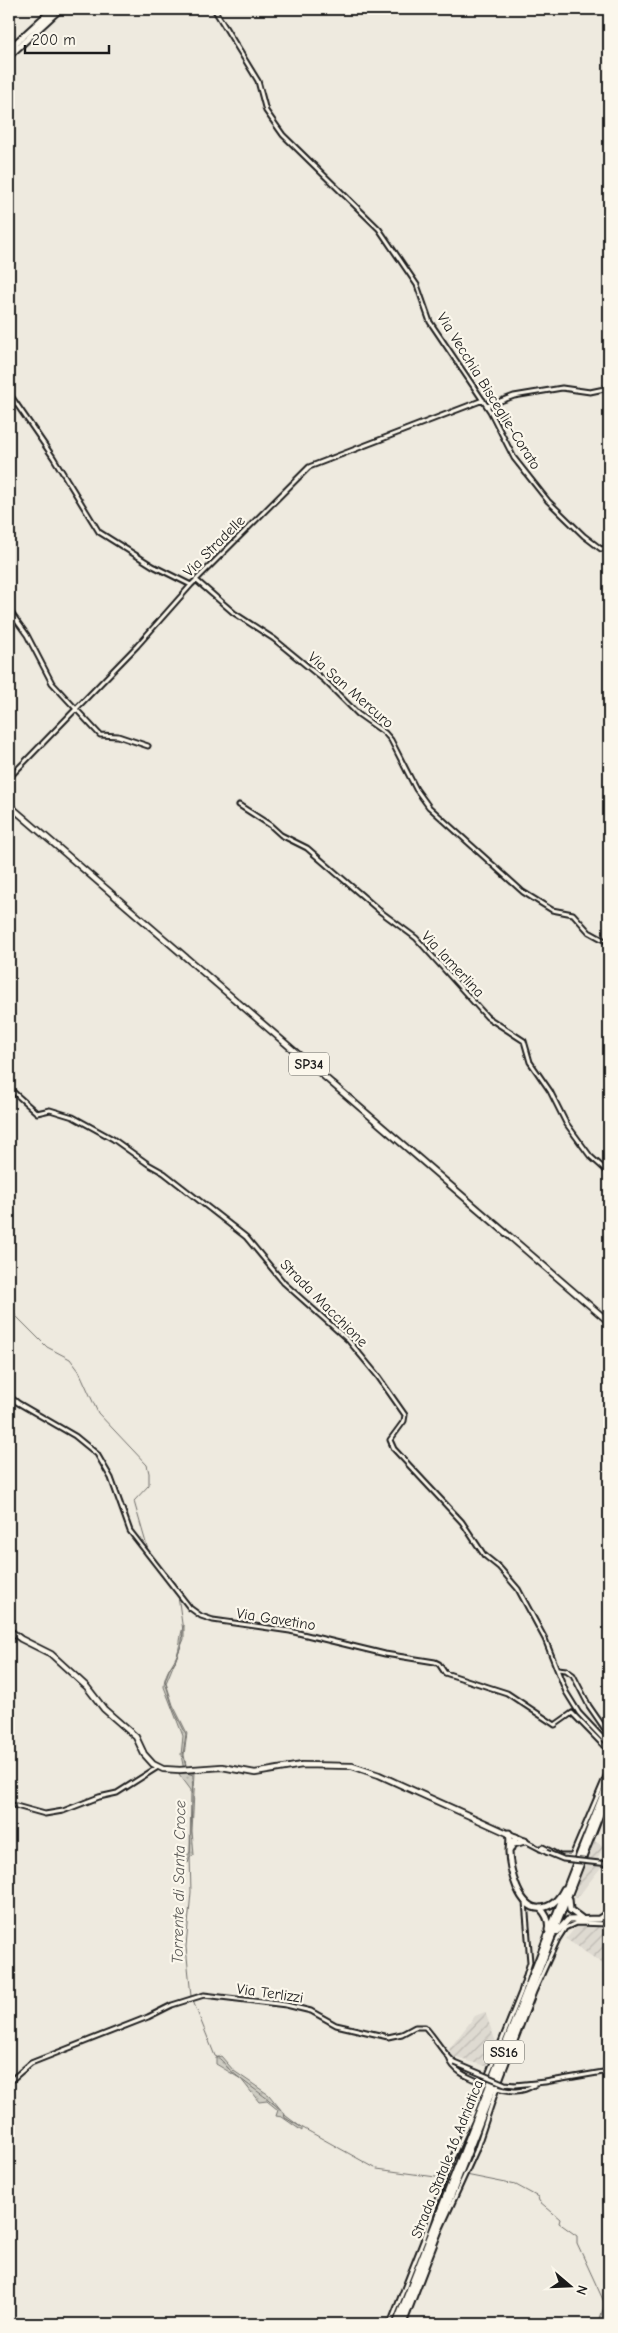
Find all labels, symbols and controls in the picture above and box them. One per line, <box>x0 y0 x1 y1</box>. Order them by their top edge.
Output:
scale bar <box>25 22 109 54</box>
text: 200 m <box>32 31 76 49</box>
street label: Via Vecchia Bisceglie-Corato <box>433 309 545 473</box>
street label: Via Stradelle <box>179 511 249 581</box>
street label: Via San Mercuro <box>304 648 398 732</box>
street label: Via lamerlina <box>418 927 488 1001</box>
road number: SP34 <box>289 1052 329 1076</box>
street label: Strada Macchione <box>276 1255 372 1351</box>
street label: Via Gavetino <box>235 1604 317 1634</box>
water label: Torrente di Santa Croce <box>169 1800 189 1964</box>
street label: Via Terlizzi <box>235 1979 305 2007</box>
road number: SS16 <box>484 2040 524 2064</box>
street label: Strada Statale 16 Adriatica <box>407 2077 487 2241</box>
north arrow <box>546 2260 596 2310</box>
text: N <box>572 2283 591 2297</box>

